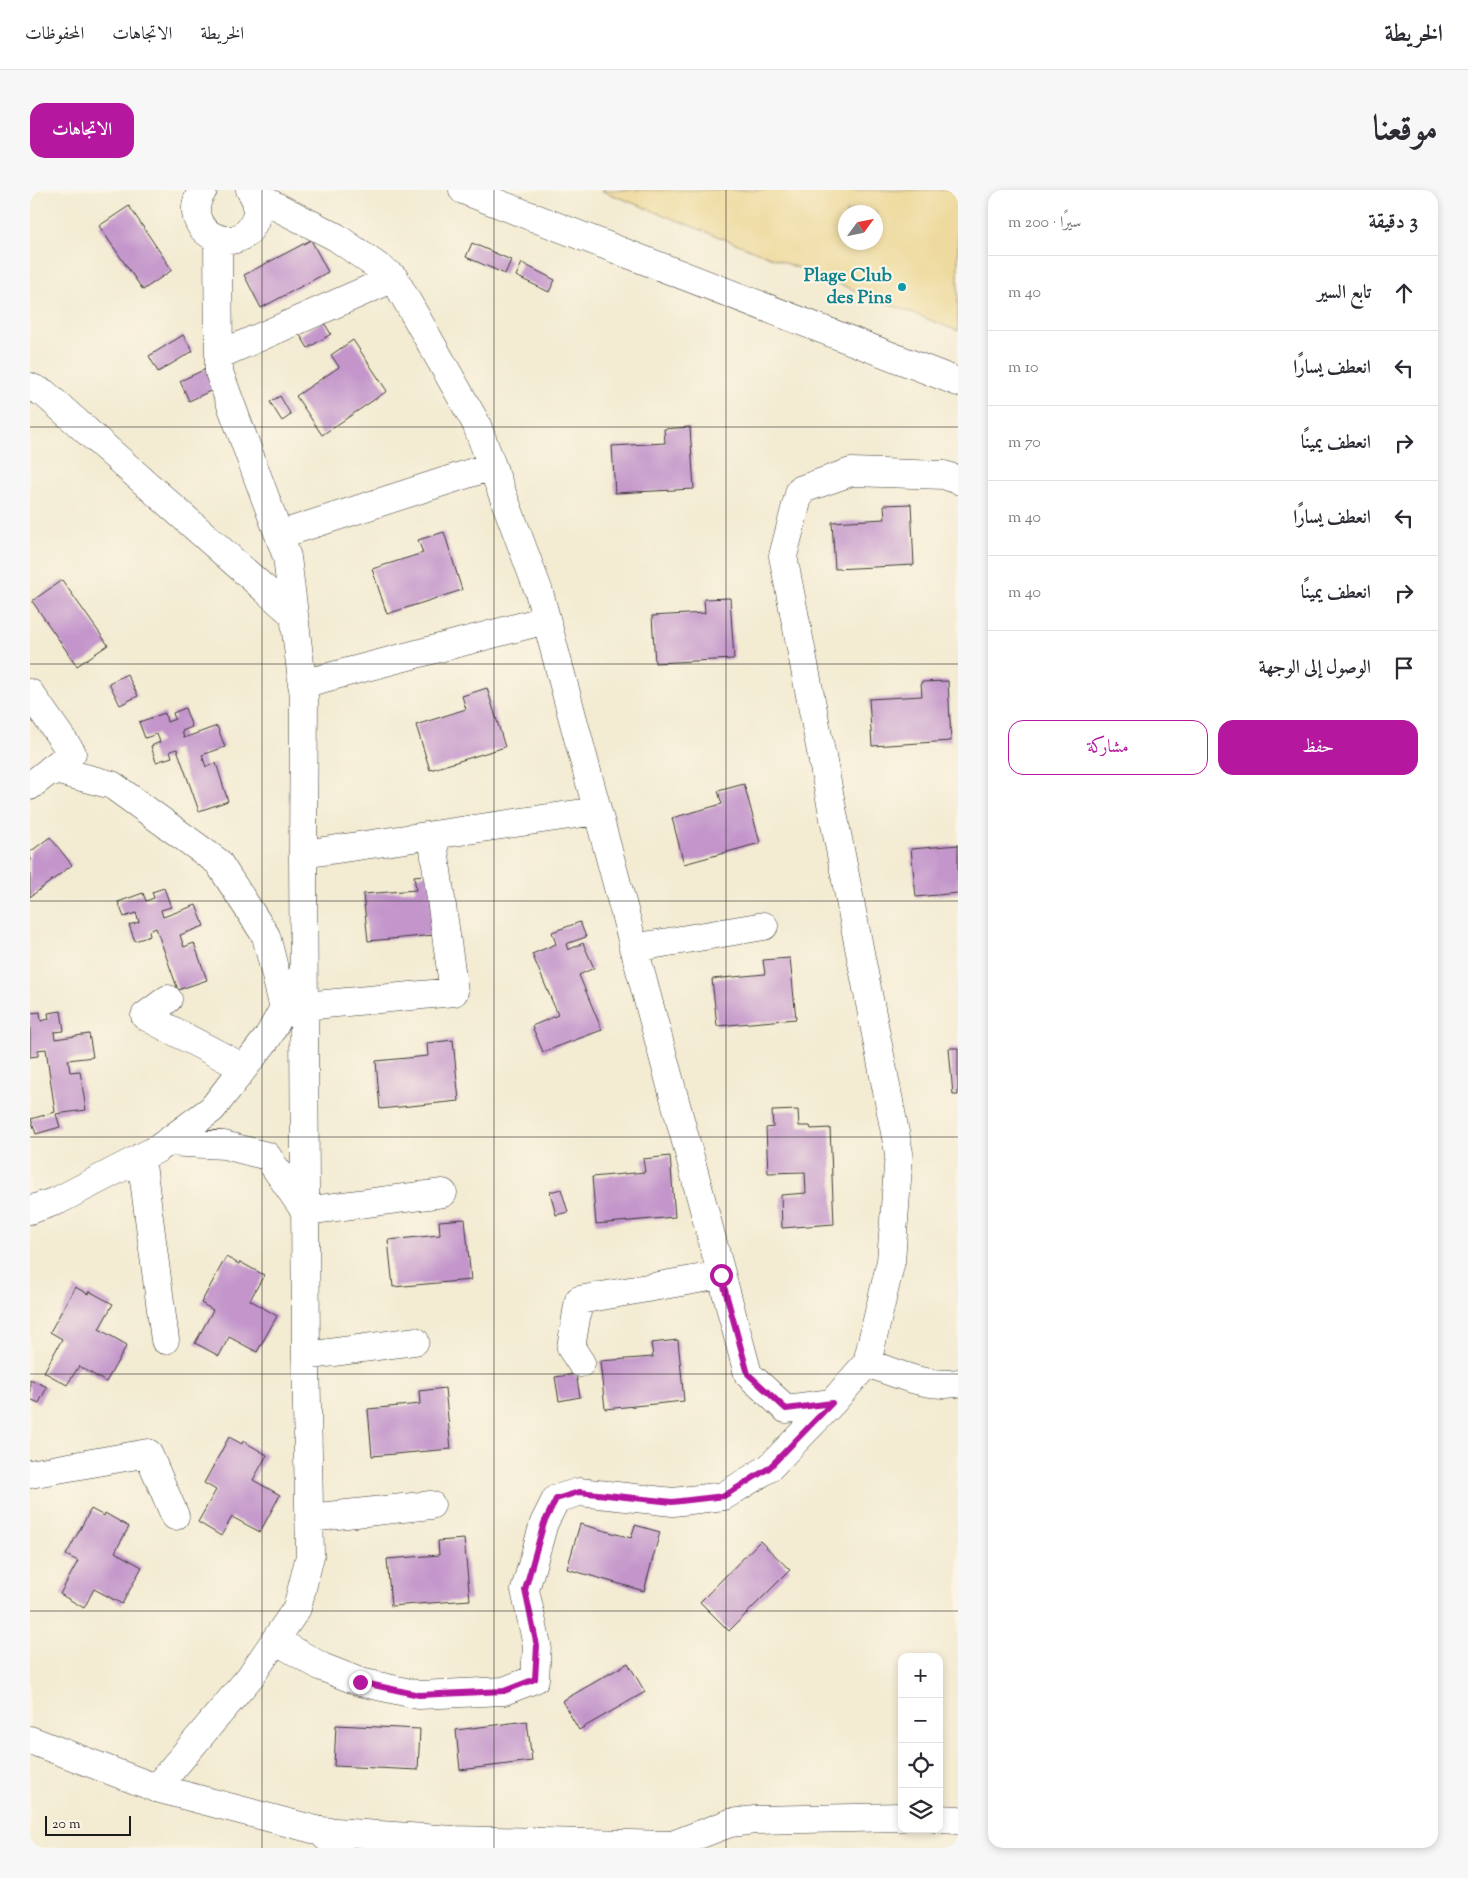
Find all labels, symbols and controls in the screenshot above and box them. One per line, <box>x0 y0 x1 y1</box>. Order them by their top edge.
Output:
text: الخريطة <box>1385 18 1443 52</box>
text: المحفوظات <box>25 22 84 48</box>
text: الاتجاهات <box>112 22 172 48</box>
text: الخريطة <box>200 22 244 48</box>
button: الاتجاهات <box>30 103 134 158</box>
text: موقعنا <box>1373 105 1438 156</box>
north arrow <box>838 205 883 250</box>
text: 3 دقيقة <box>1368 208 1418 238</box>
text: سيرًا · 200 m <box>1008 212 1081 235</box>
place label: Plage Club des Pins <box>804 263 893 312</box>
icon: ahead <box>1390 279 1418 307</box>
text: تابع السير <box>1317 280 1371 307</box>
marker: Plage Club des Pins <box>896 281 908 293</box>
text: 40 m <box>1008 282 1041 305</box>
icon: left <box>1390 354 1418 382</box>
text: انعطف يسارًا <box>1293 355 1371 382</box>
text: 10 m <box>1008 357 1038 380</box>
icon: right <box>1390 429 1418 457</box>
text: انعطف يمينًا <box>1301 430 1371 457</box>
text: 70 m <box>1008 432 1041 455</box>
icon: left <box>1390 504 1418 532</box>
text: انعطف يسارًا <box>1293 505 1371 532</box>
text: 40 m <box>1008 507 1041 530</box>
icon: right <box>1390 579 1418 607</box>
text: انعطف يمينًا <box>1301 580 1371 607</box>
text: 40 m <box>1008 582 1041 605</box>
icon: arrive <box>1390 654 1418 682</box>
text: الوصول إلى الوجهة <box>1259 655 1371 682</box>
button: مشاركة <box>1008 720 1208 775</box>
button: حفظ <box>1218 720 1418 775</box>
route start <box>710 1264 733 1287</box>
map controls <box>898 1653 943 1833</box>
button: + <box>898 1653 943 1698</box>
route end <box>349 1671 372 1694</box>
button: − <box>898 1698 943 1743</box>
button: locate <box>898 1743 943 1788</box>
button: layers <box>898 1788 943 1833</box>
scale bar <box>45 1813 131 1836</box>
text: 20 m <box>52 1815 81 1835</box>

